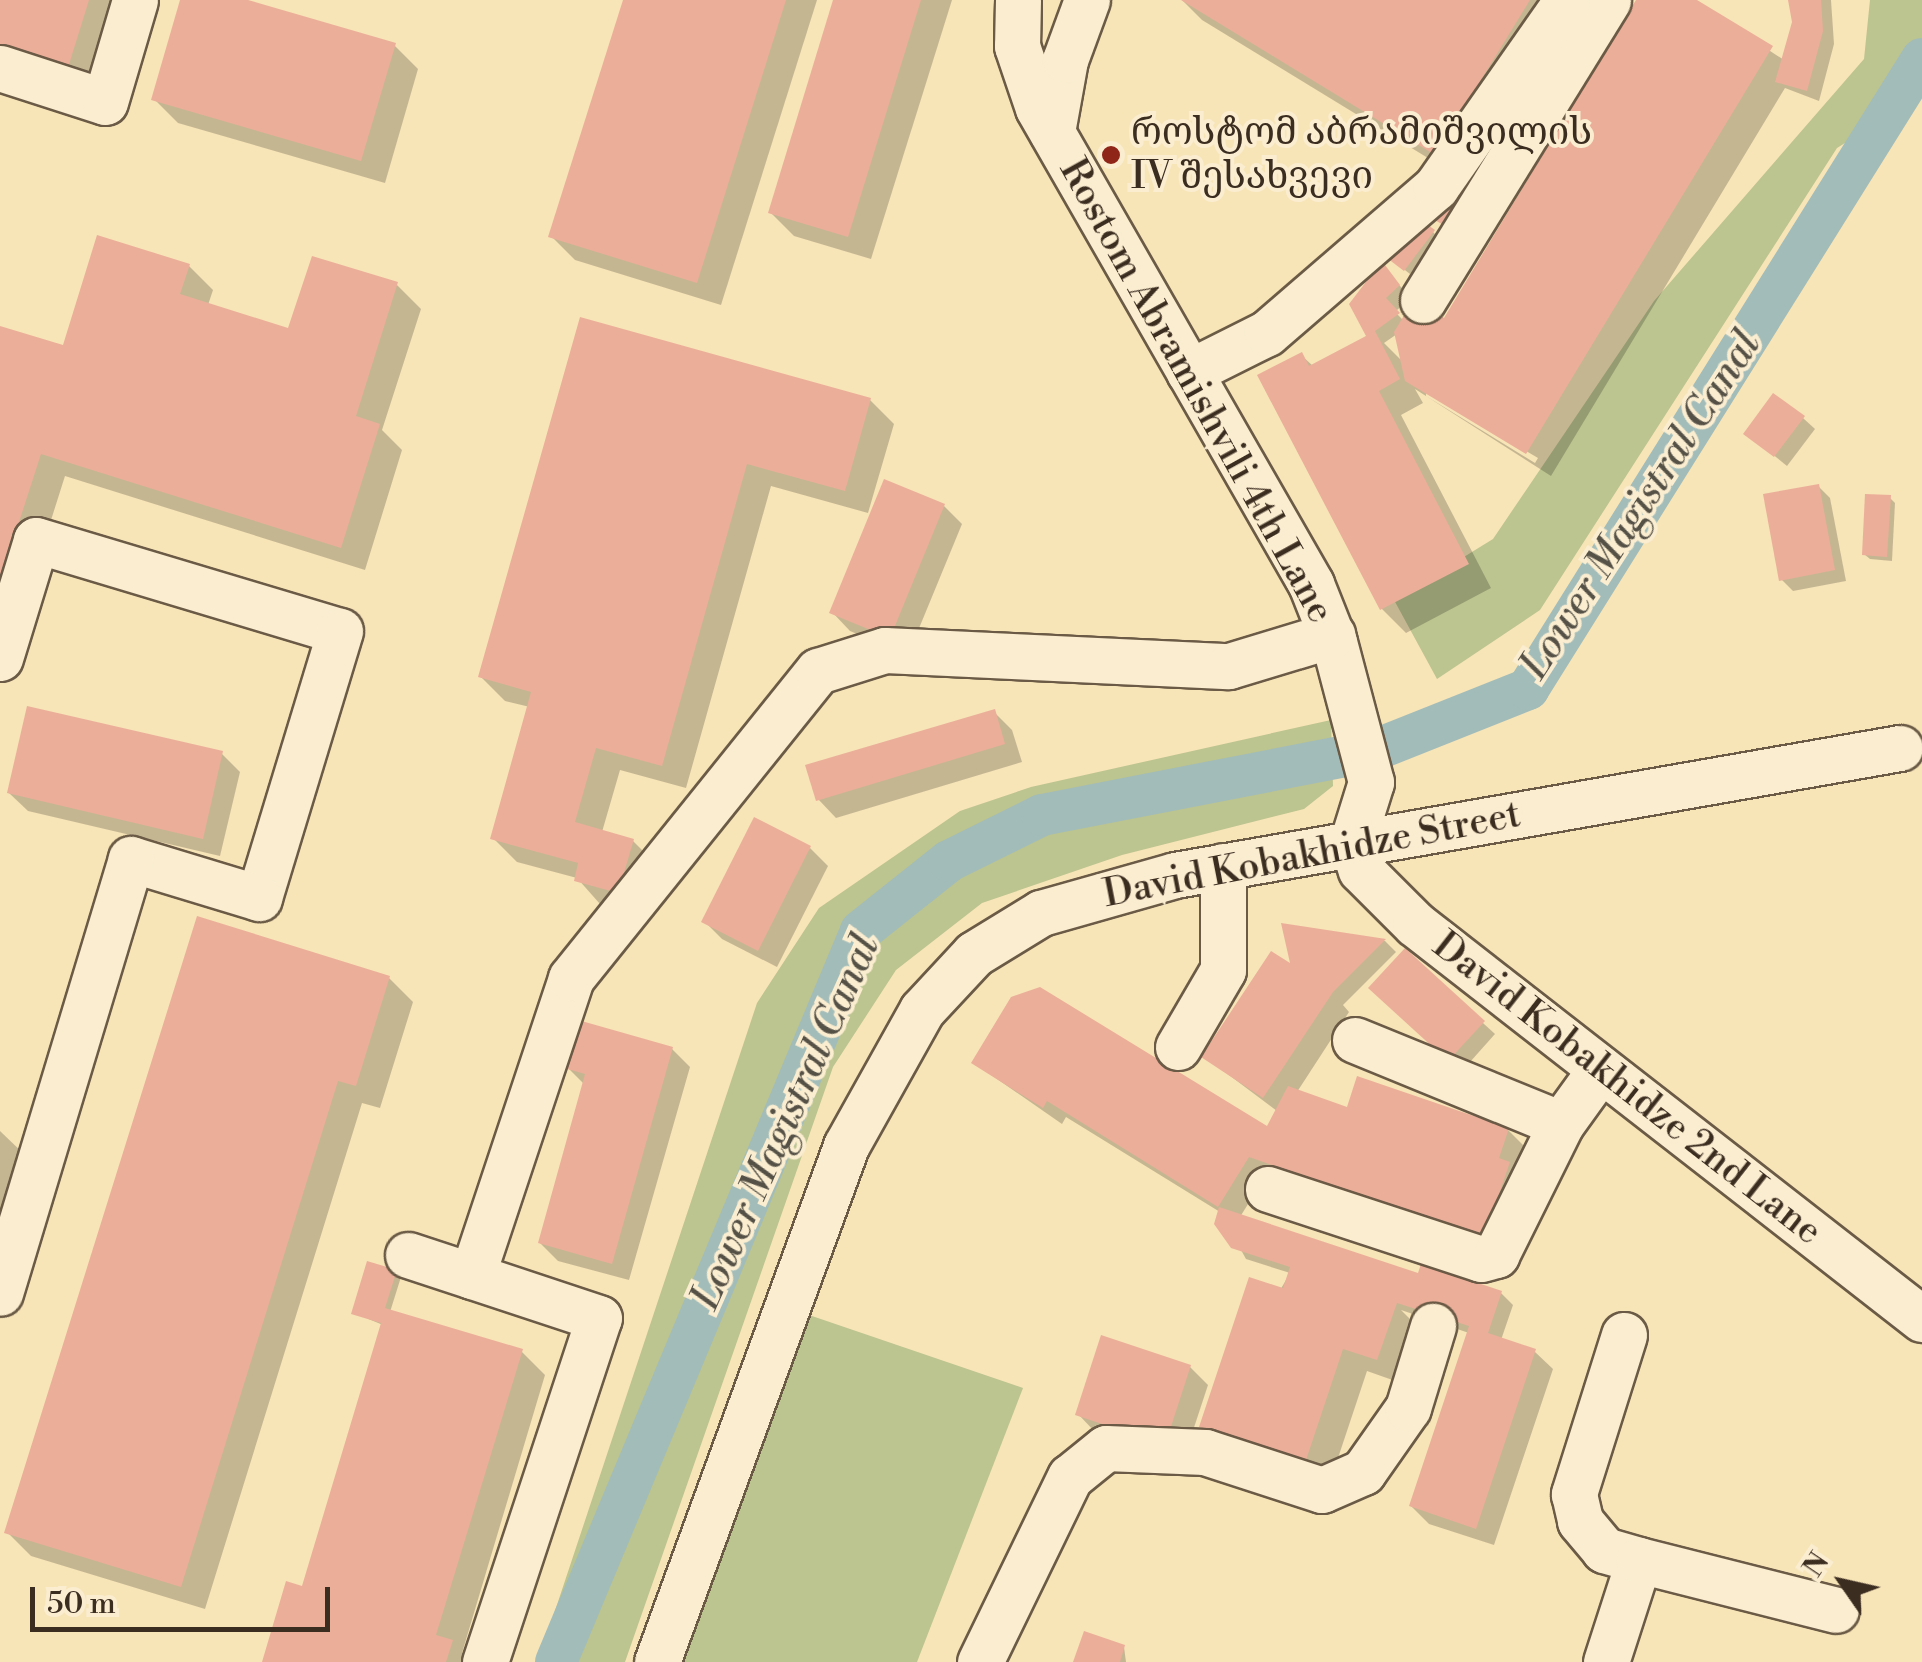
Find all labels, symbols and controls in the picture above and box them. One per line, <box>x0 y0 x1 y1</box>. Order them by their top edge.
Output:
place label: როსტომ აბრამიშვილის IV შესახვევი <box>1131 110 1592 200</box>
marker: როსტომ აბრამიშვილის IV შესახვევი <box>1100 144 1122 166</box>
street label: Rostom Abramishvili 4th Lane <box>1049 151 1343 631</box>
water label: Lower Magistral Canal <box>1511 322 1771 688</box>
street label: David Kobakhidze Street <box>1100 792 1524 918</box>
street label: David Kobakhidze 2nd Lane <box>1424 923 1830 1255</box>
water label: Lower Magistral Canal <box>682 927 890 1317</box>
north arrow <box>1792 1532 1892 1632</box>
text: N <box>1796 1546 1837 1584</box>
scale bar <box>35 1567 335 1629</box>
text: 50 m <box>47 1585 116 1623</box>

